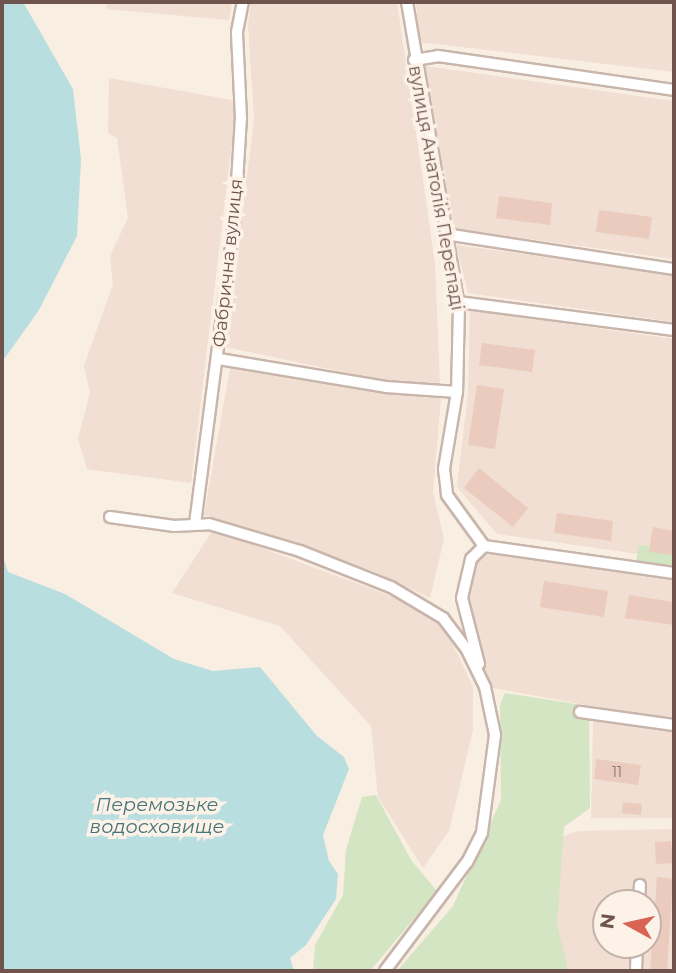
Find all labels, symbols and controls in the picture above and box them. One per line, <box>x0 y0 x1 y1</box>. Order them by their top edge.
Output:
street label: вулиця Анатолія Перепаді <box>404 64 468 312</box>
street label: Фабрична вулиця <box>208 178 248 348</box>
house number: 11 <box>612 764 622 780</box>
water label: Перемозьке водосховище <box>90 794 224 838</box>
north arrow <box>592 889 662 959</box>
text: N <box>595 912 620 930</box>

